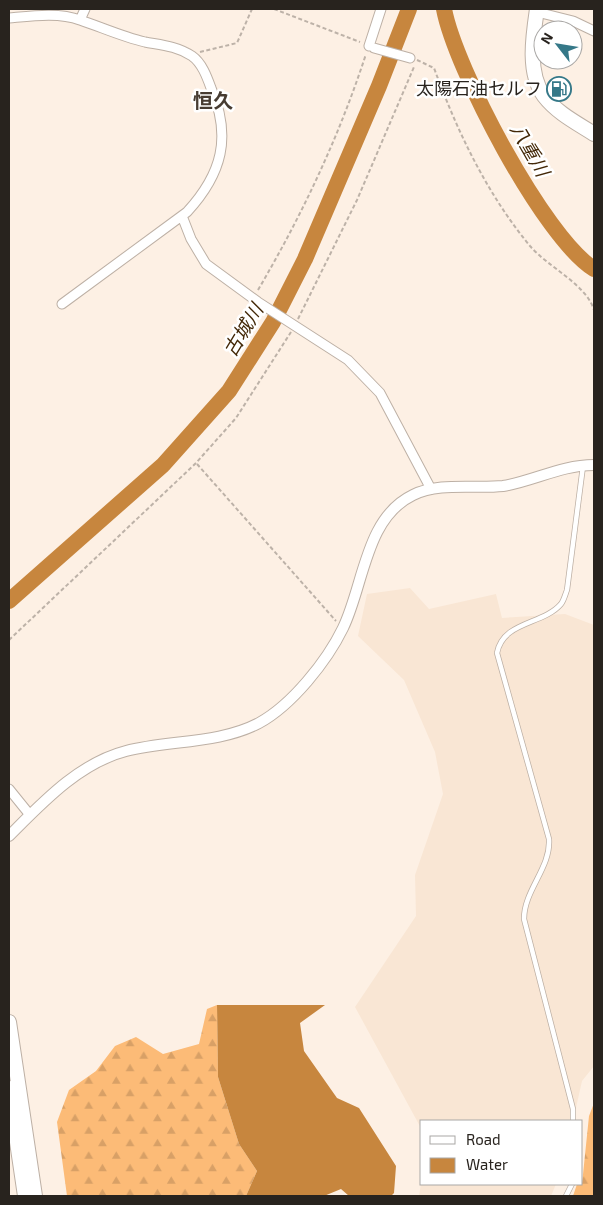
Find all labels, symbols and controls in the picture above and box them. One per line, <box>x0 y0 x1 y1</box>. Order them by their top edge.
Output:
north arrow <box>533 20 583 70</box>
text: N <box>537 29 556 47</box>
fuel station icon: 太陽石油セルフ <box>546 76 572 102</box>
place label: 太陽石油セルフ <box>416 77 542 99</box>
district label: 恒久 <box>193 88 233 112</box>
water label: 八重川 <box>506 119 556 182</box>
water label: 古城川 <box>218 298 268 360</box>
legend <box>420 1120 583 1185</box>
text: Road <box>466 1130 501 1148</box>
text: Water <box>466 1155 508 1173</box>

